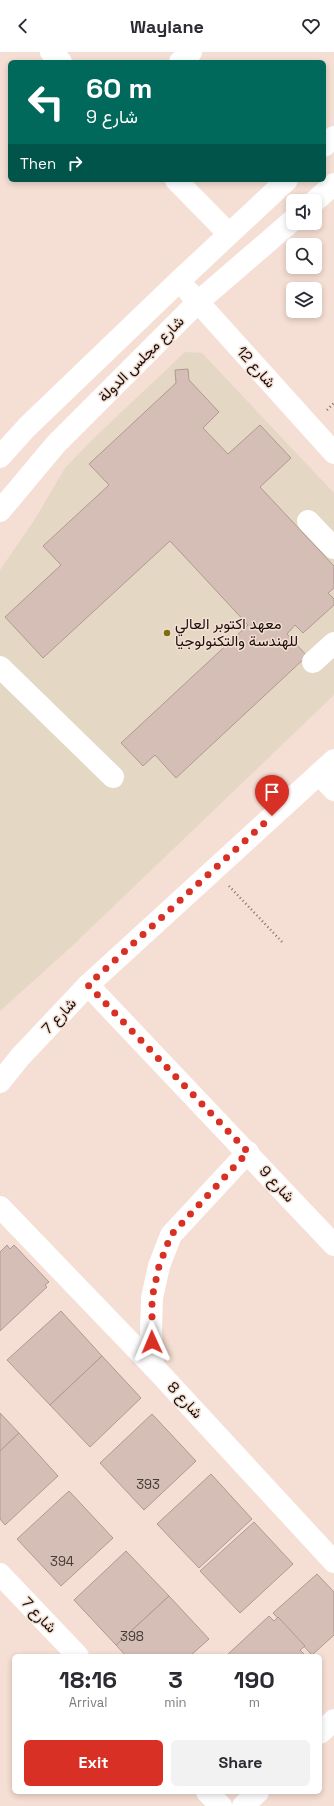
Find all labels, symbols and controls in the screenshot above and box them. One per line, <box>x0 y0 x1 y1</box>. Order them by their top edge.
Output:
icon: back <box>12 15 34 37</box>
text: Waylane <box>130 15 204 38</box>
icon: heart <box>300 15 322 37</box>
text: 60 m <box>86 70 152 106</box>
icon: left <box>20 76 72 128</box>
text: شارع 9 <box>86 105 138 128</box>
icon: right <box>64 152 86 174</box>
text: Then <box>20 154 56 173</box>
map controls <box>286 194 322 318</box>
button: sound <box>286 194 322 230</box>
button: search <box>286 238 322 274</box>
button: layers <box>286 282 322 318</box>
street label: شارع مجلس الدولة <box>94 312 189 407</box>
street label: شارع 12 <box>231 342 280 393</box>
place label: معهد اكتوبر العالي للهندسة والتكنولوجيا <box>175 614 298 650</box>
marker: معهد اكتوبر العالي للهندسة والتكنولوجيا <box>162 628 172 638</box>
pin <box>255 775 289 816</box>
icon: arrive <box>261 781 283 803</box>
street label: شارع 7 <box>37 994 82 1039</box>
street label: شارع 9 <box>254 1161 299 1207</box>
position arrow <box>131 1321 173 1363</box>
street label: شارع 8 <box>162 1377 207 1423</box>
house number: 393 <box>136 1476 160 1493</box>
house number: 394 <box>50 1553 74 1570</box>
street label: شارع 7 <box>16 1593 61 1638</box>
house number: 398 <box>120 1628 144 1645</box>
text: 18:16 <box>59 1664 117 1695</box>
text: 3 <box>168 1664 183 1695</box>
text: 190 <box>234 1664 275 1695</box>
text: Arrival <box>69 1694 107 1711</box>
text: min <box>164 1694 187 1711</box>
text: m <box>249 1694 260 1711</box>
button: Exit <box>24 1740 163 1786</box>
button: Share <box>171 1740 310 1786</box>

